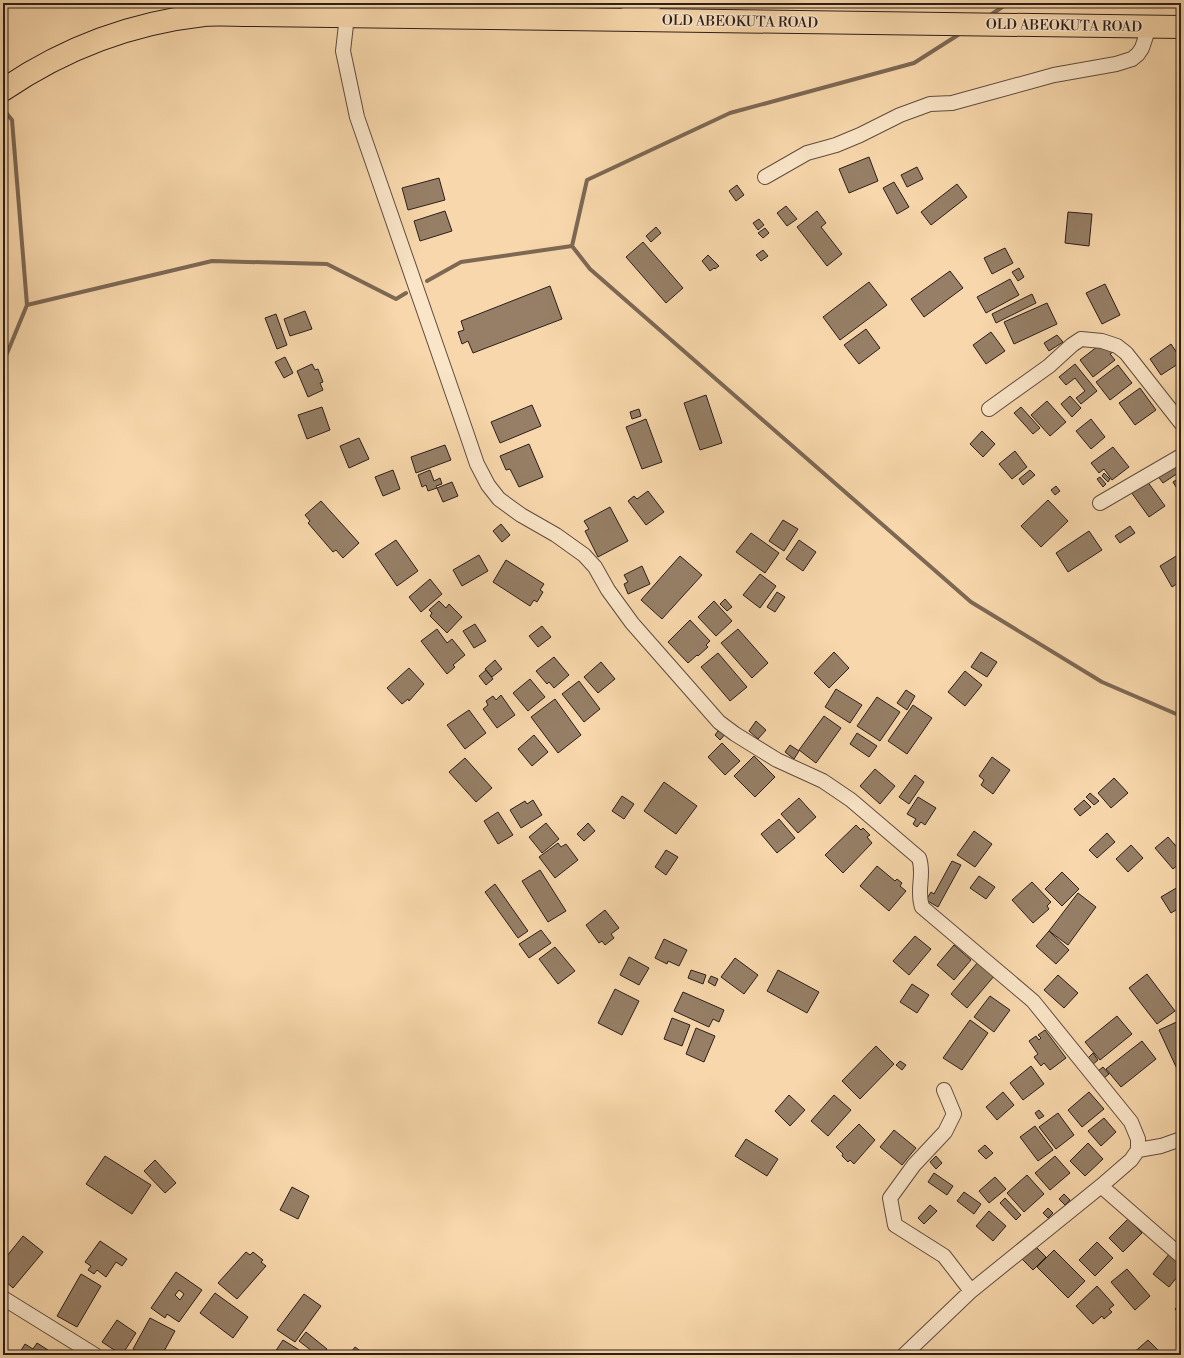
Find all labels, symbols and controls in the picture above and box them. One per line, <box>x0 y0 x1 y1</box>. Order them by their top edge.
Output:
street label: OLD ABEOKUTA ROAD <box>662 12 818 32</box>
street label: OLD ABEOKUTA ROAD <box>986 16 1142 36</box>

